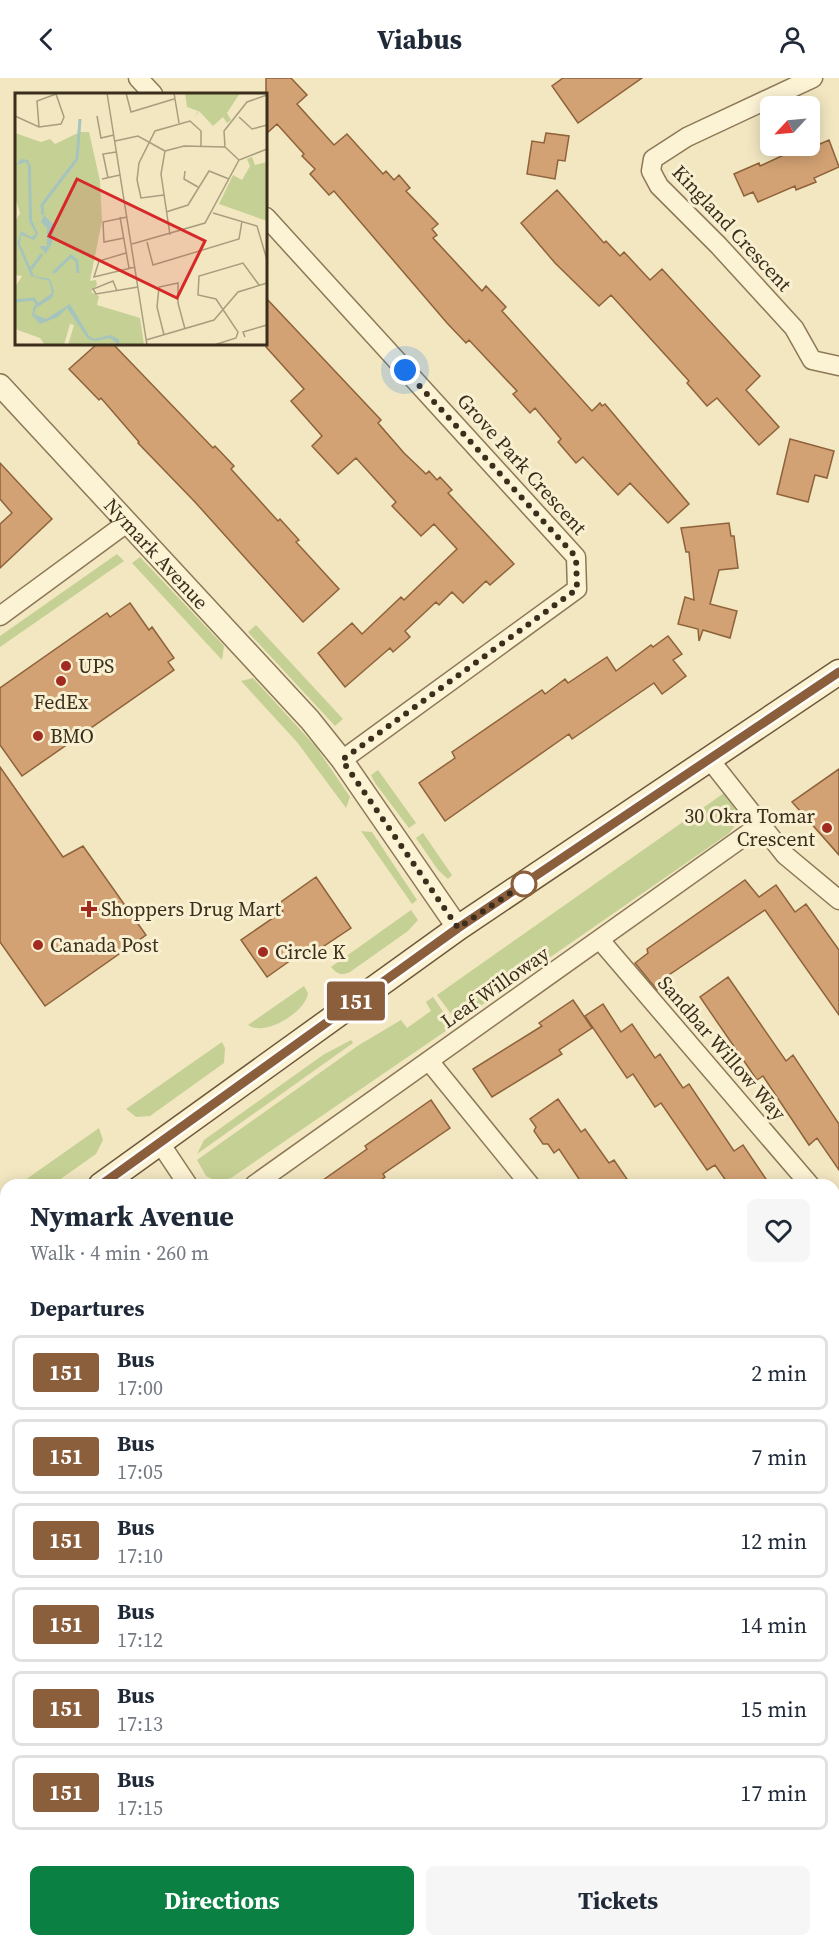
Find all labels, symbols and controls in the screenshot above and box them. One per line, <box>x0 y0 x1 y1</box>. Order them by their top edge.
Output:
text: Viabus <box>377 21 462 58</box>
icon: back <box>30 23 63 56</box>
icon: person <box>776 23 809 56</box>
inset map <box>15 93 267 345</box>
north arrow <box>760 96 820 156</box>
map controls <box>760 96 820 156</box>
street label: Kingland Crescent <box>666 159 798 298</box>
your location <box>390 355 420 385</box>
street label: Grove Park Crescent <box>451 387 593 541</box>
street label: Nymark Avenue <box>98 492 215 616</box>
place label: UPS <box>78 652 114 680</box>
marker: UPS <box>59 659 73 673</box>
marker: FedEx <box>54 674 68 688</box>
place label: FedEx <box>34 688 89 716</box>
place label: BMO <box>50 722 94 750</box>
marker: BMO <box>31 729 45 743</box>
place label: 30 Okra Tomar Crescent <box>684 802 816 853</box>
marker: 30 Okra Tomar Crescent <box>820 821 834 835</box>
unlabelled marker <box>511 871 537 897</box>
place label: Shoppers Drug Mart <box>101 895 281 923</box>
marker: Shoppers Drug Mart <box>82 902 96 916</box>
place label: Canada Post <box>50 931 159 959</box>
marker: Canada Post <box>31 938 45 952</box>
place label: Circle K <box>275 938 346 966</box>
street label: Leaf Willoway <box>435 939 555 1035</box>
marker: Circle K <box>256 945 270 959</box>
street label: Sandbar Willow Way <box>651 970 793 1127</box>
line badge: 151 <box>322 982 391 1020</box>
text: 151 <box>339 987 373 1016</box>
text: Nymark Avenue <box>30 1197 234 1235</box>
button: heart <box>747 1199 810 1262</box>
text: Walk · 4 min · 260 m <box>30 1239 209 1267</box>
text: Departures <box>30 1293 144 1323</box>
text: Bus <box>117 1344 154 1374</box>
text: 151 <box>49 1358 83 1387</box>
text: 2 min <box>751 1358 807 1388</box>
text: 17:00 <box>117 1374 163 1402</box>
text: Bus <box>117 1428 154 1458</box>
text: 151 <box>49 1442 83 1471</box>
text: 7 min <box>751 1442 807 1472</box>
text: 17:05 <box>117 1458 163 1486</box>
text: Bus <box>117 1512 154 1542</box>
text: 151 <box>49 1526 83 1555</box>
text: 12 min <box>740 1526 807 1556</box>
text: 17:10 <box>117 1542 163 1570</box>
text: Bus <box>117 1596 154 1626</box>
text: 151 <box>49 1610 83 1639</box>
text: 14 min <box>740 1610 807 1640</box>
text: 17:12 <box>117 1626 163 1654</box>
text: Bus <box>117 1680 154 1710</box>
text: 151 <box>49 1694 83 1723</box>
text: 15 min <box>740 1694 807 1724</box>
text: 17:13 <box>117 1710 163 1738</box>
text: Bus <box>117 1764 154 1794</box>
text: 151 <box>49 1778 83 1807</box>
text: 17 min <box>740 1778 807 1808</box>
text: 17:15 <box>117 1794 163 1822</box>
button: Directions <box>30 1866 414 1935</box>
button: Tickets <box>426 1866 810 1935</box>

